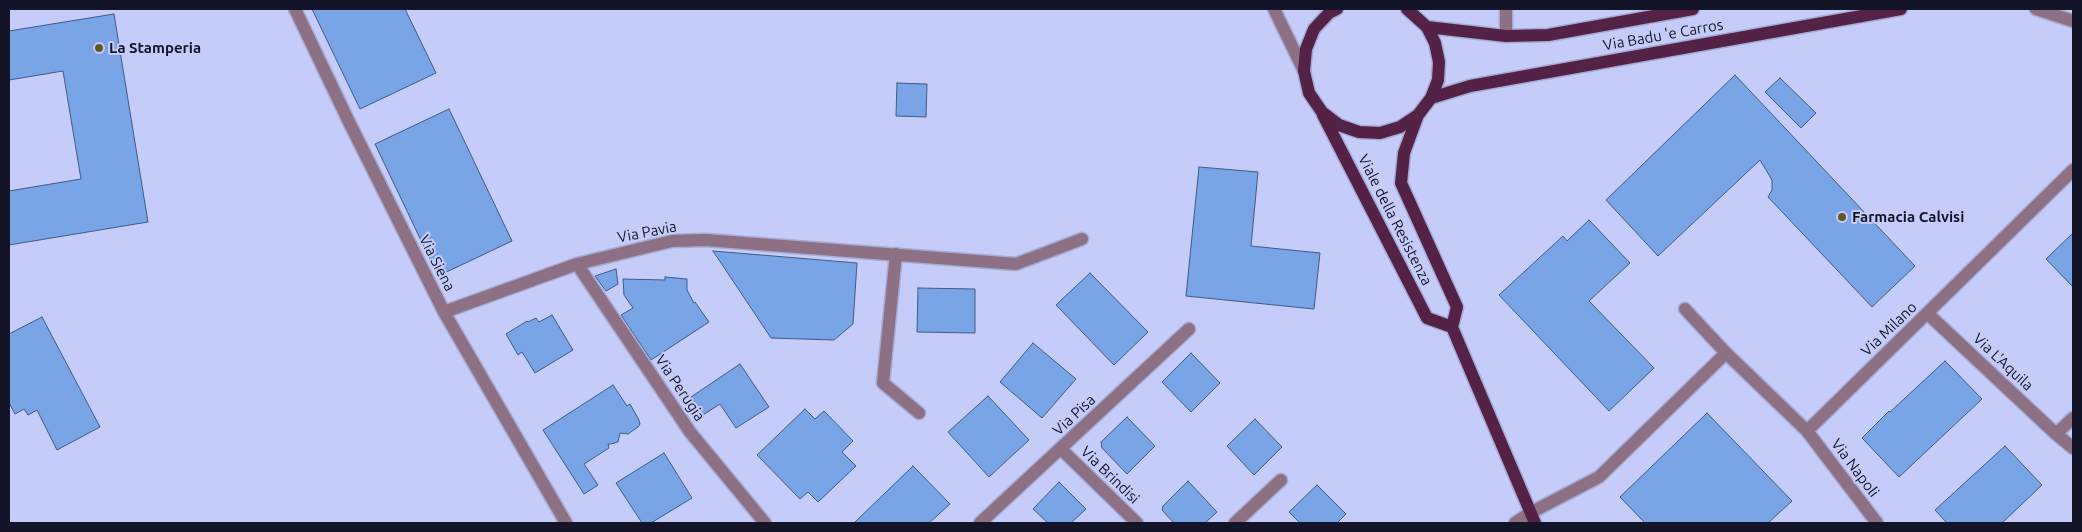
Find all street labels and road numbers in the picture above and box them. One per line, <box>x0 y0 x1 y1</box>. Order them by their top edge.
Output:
street label: Via Badu 'e Carros <box>1602 16 1724 54</box>
street label: Viale della Resistenza <box>1354 151 1436 289</box>
street label: Via Pavia <box>616 217 678 247</box>
street label: Via Siena <box>415 232 459 294</box>
street label: Via Milano <box>1857 298 1921 360</box>
street label: Via L'Aquila <box>1969 330 2037 394</box>
street label: Via Perugia <box>651 351 709 425</box>
street label: Via Pisa <box>1049 391 1099 439</box>
street label: Via Napoli <box>1827 435 1883 501</box>
street label: Via Brindisi <box>1077 443 1143 507</box>

